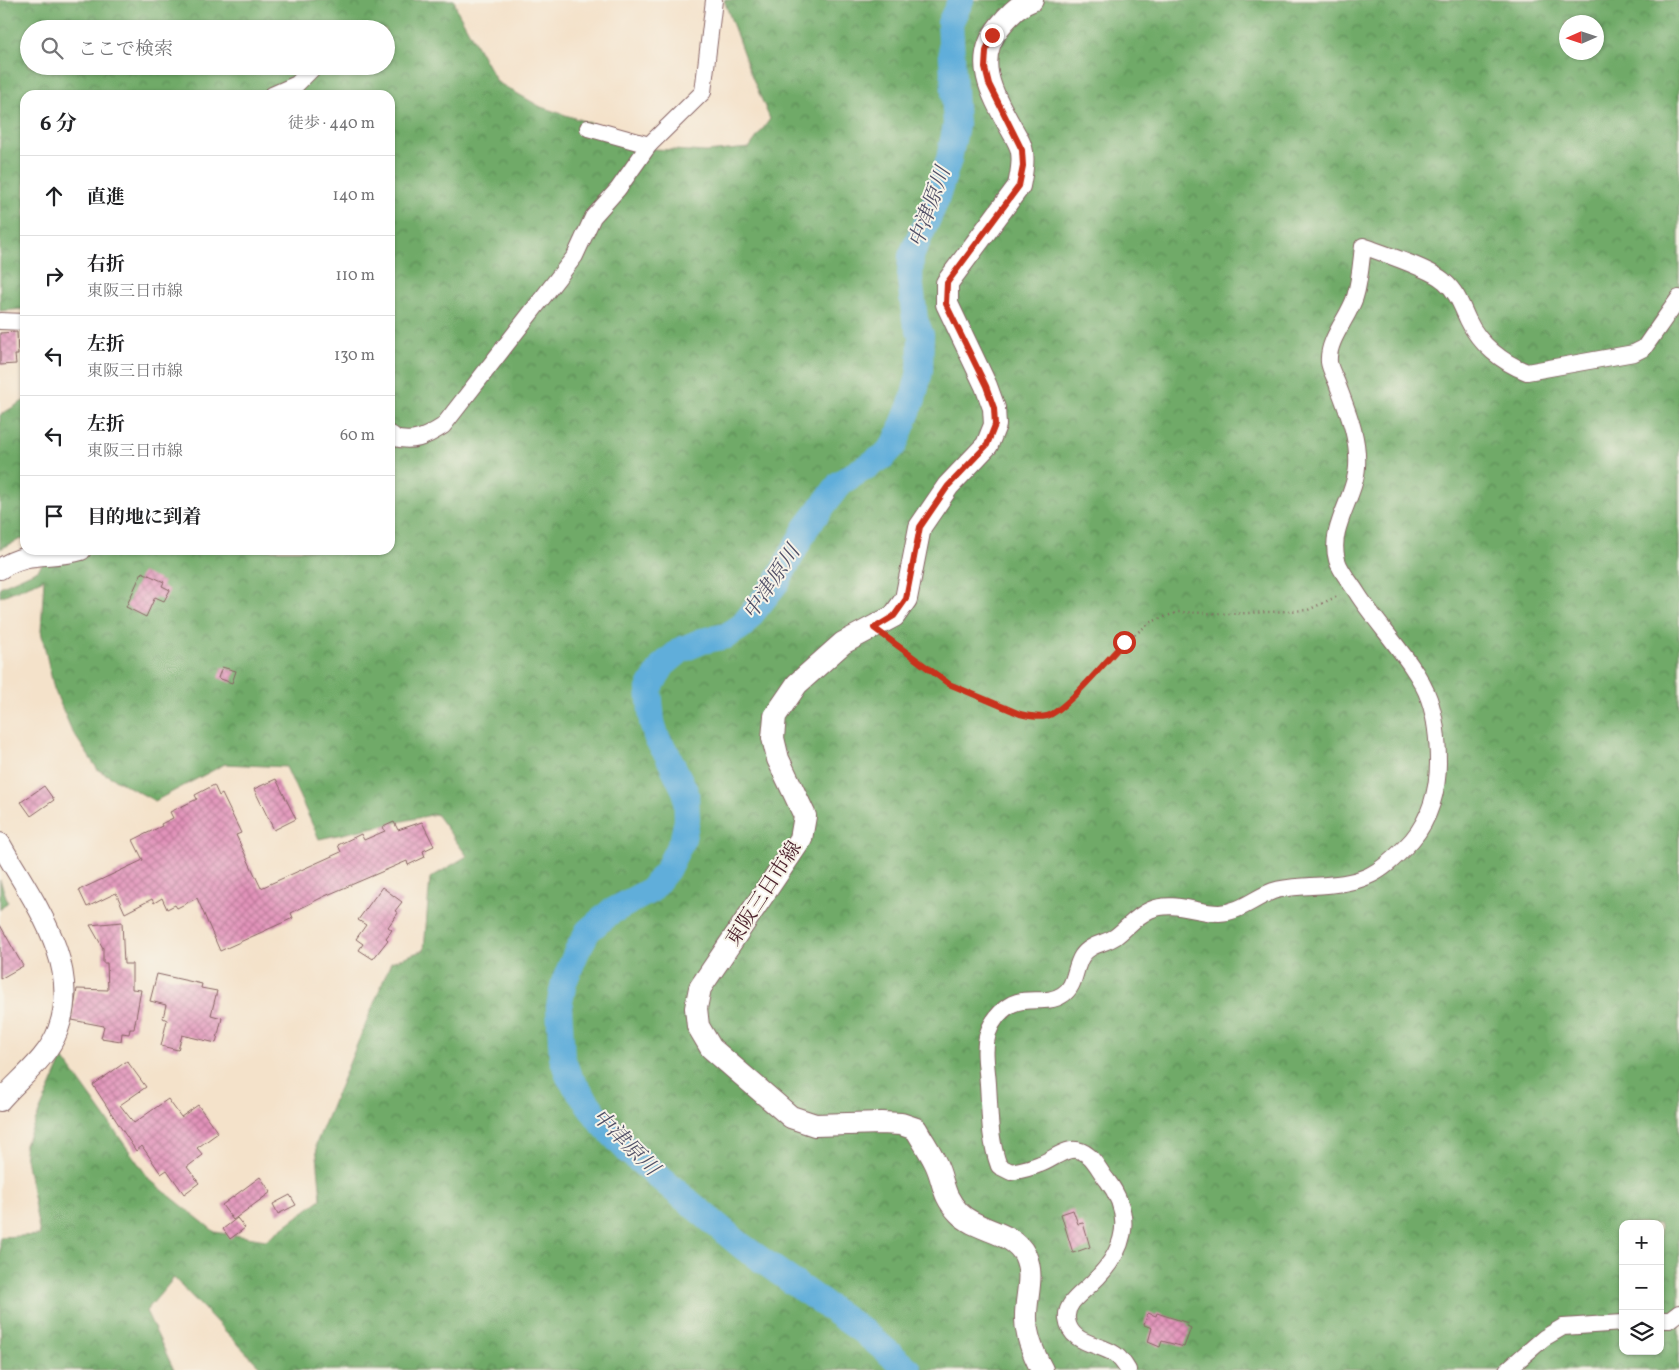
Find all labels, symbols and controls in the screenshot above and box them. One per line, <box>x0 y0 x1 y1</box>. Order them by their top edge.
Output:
north arrow <box>1559 15 1604 60</box>
search box <box>20 20 395 75</box>
route end <box>981 24 1004 47</box>
icon: search <box>38 34 66 62</box>
text: ここで検索 <box>78 37 173 63</box>
text: 6 分 <box>40 110 77 139</box>
text: 徒歩 · 440 m <box>288 113 375 135</box>
water label: 中津原川 <box>902 161 959 252</box>
icon: ahead <box>40 182 68 210</box>
text: 直進 <box>87 185 125 211</box>
text: 140 m <box>333 185 375 207</box>
text: 右折 <box>87 252 125 278</box>
icon: right <box>40 262 68 290</box>
text: 110 m <box>336 265 375 287</box>
text: 東阪三日市線 <box>87 281 183 303</box>
text: 左折 <box>87 332 125 358</box>
icon: left <box>40 342 68 370</box>
text: 130 m <box>334 345 375 367</box>
text: 東阪三日市線 <box>87 361 183 383</box>
text: 左折 <box>87 412 125 438</box>
icon: left <box>40 422 68 450</box>
text: 60 m <box>340 425 375 447</box>
text: 東阪三日市線 <box>87 441 183 463</box>
icon: arrive <box>40 502 68 530</box>
text: 目的地に到着 <box>87 505 201 531</box>
water label: 中津原川 <box>737 538 809 626</box>
route start <box>1113 631 1136 654</box>
street label: 東阪三日市線 <box>720 836 809 952</box>
water label: 中津原川 <box>585 1103 666 1184</box>
map controls <box>1619 1220 1664 1355</box>
button: + <box>1619 1220 1664 1265</box>
button: − <box>1619 1265 1664 1310</box>
button: layers <box>1619 1310 1664 1355</box>

